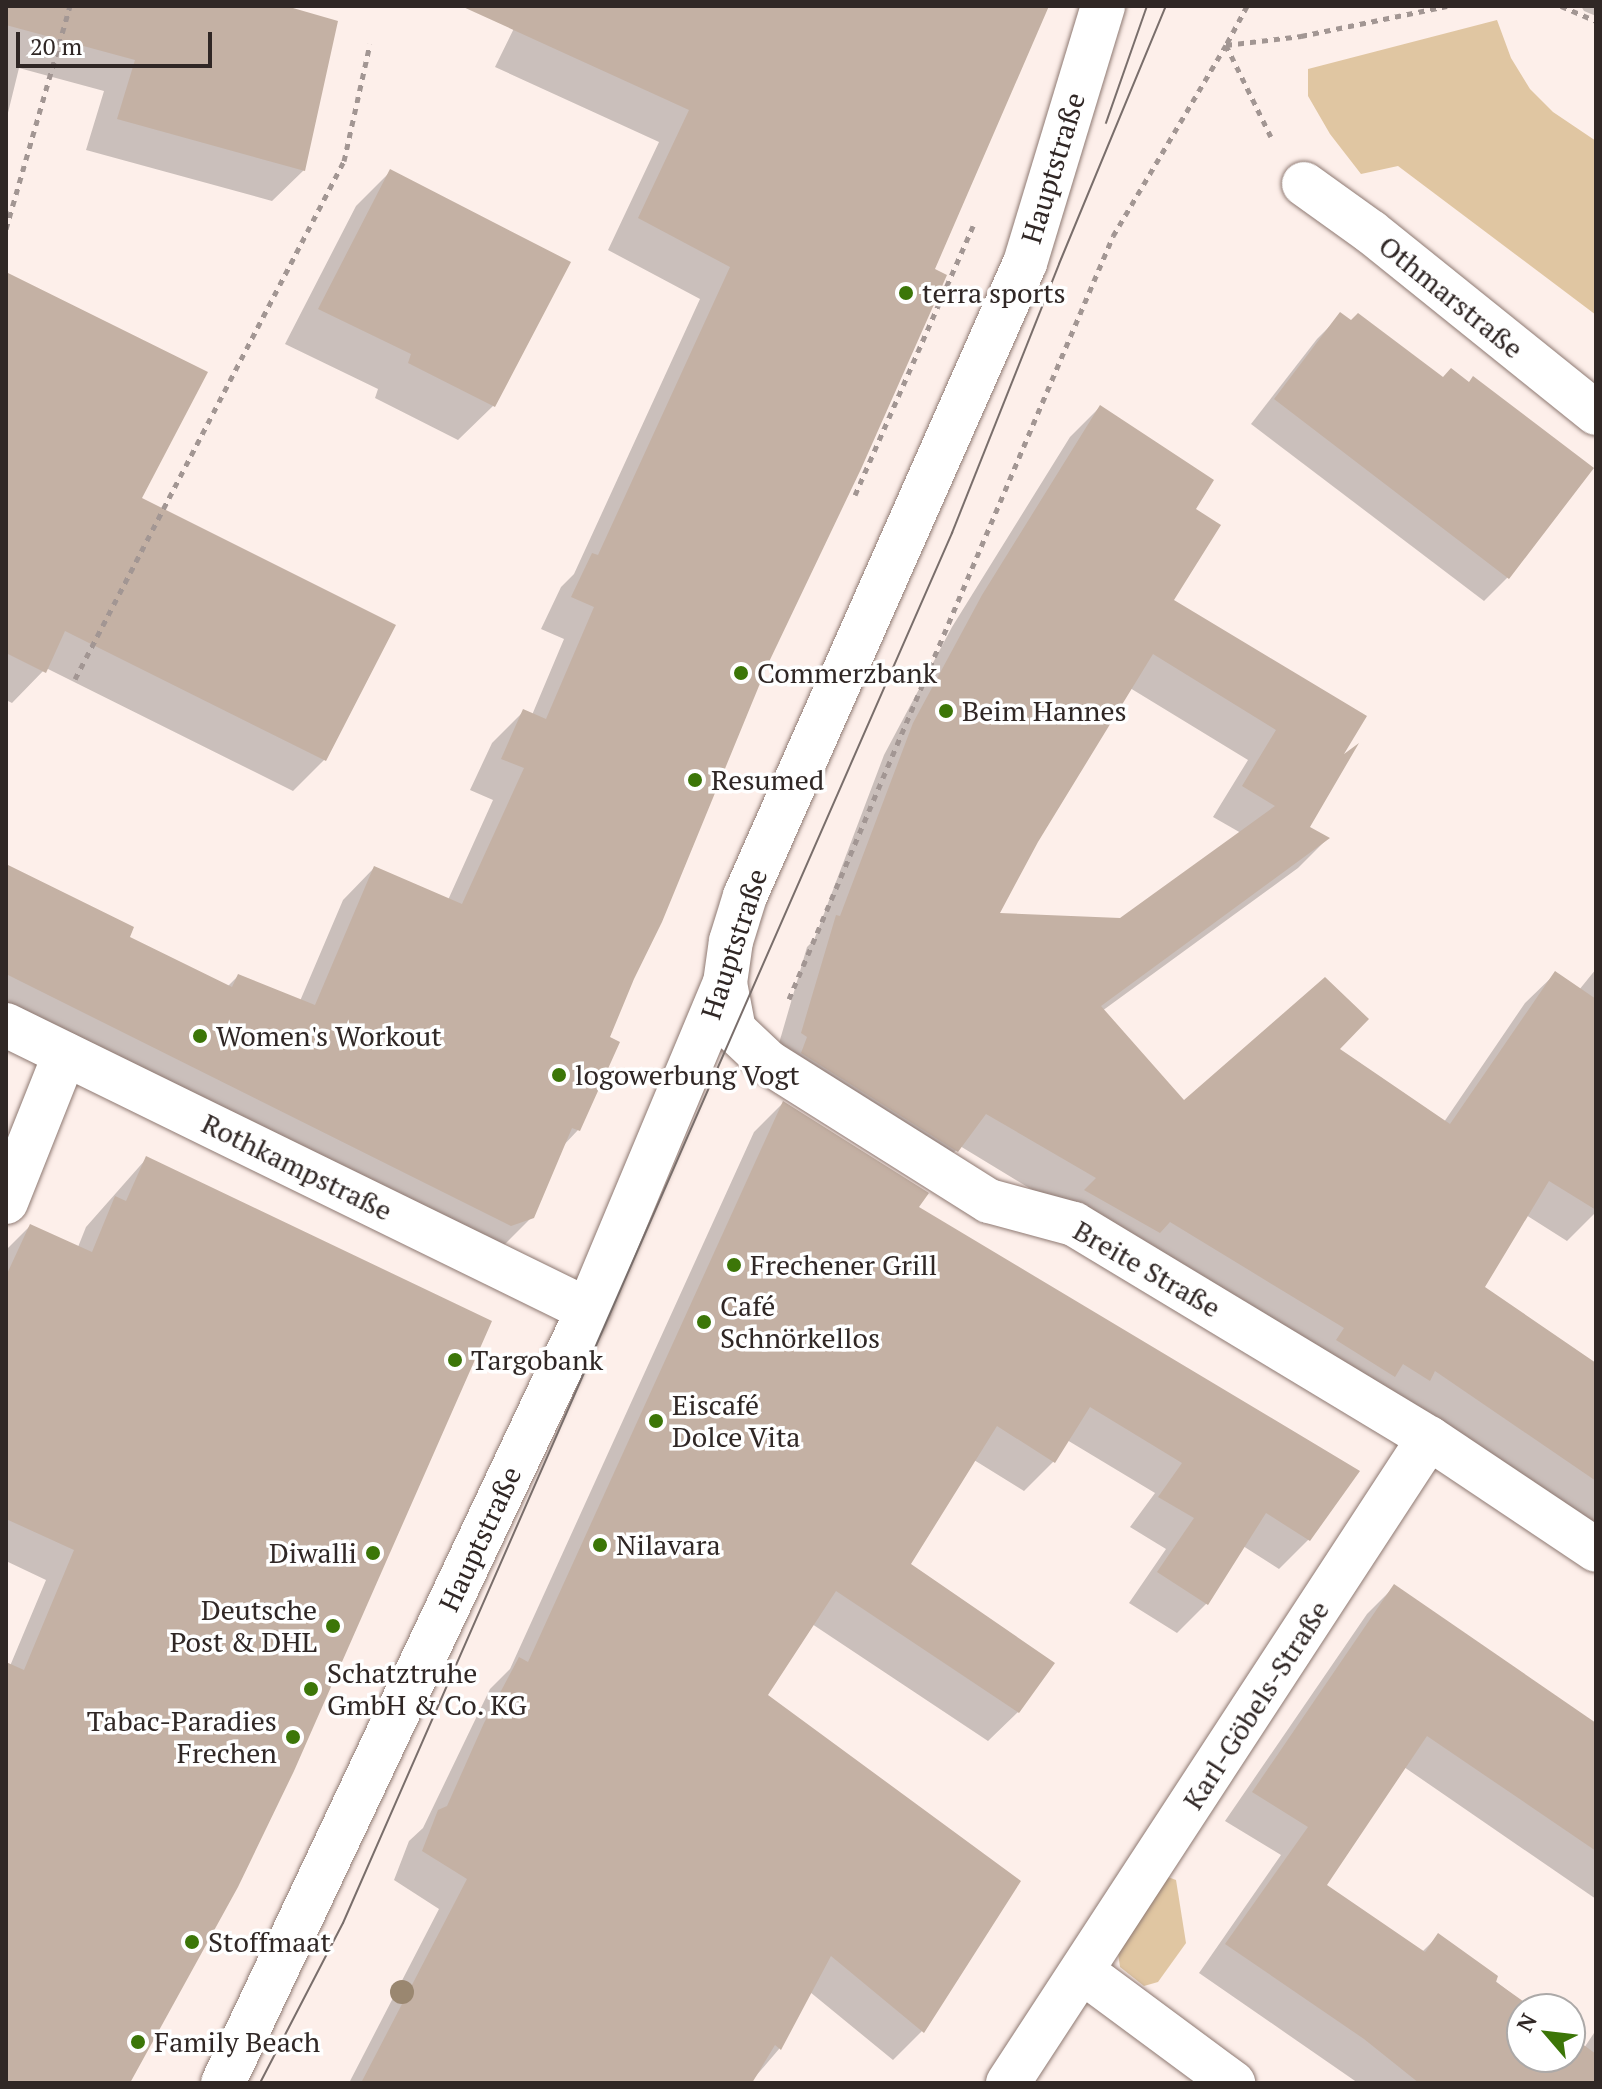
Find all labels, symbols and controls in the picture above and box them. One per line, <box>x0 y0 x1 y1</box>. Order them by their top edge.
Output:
scale bar <box>20 16 216 66</box>
text: 20 m <box>30 30 82 62</box>
street label: Hauptstraße <box>1014 89 1092 247</box>
street label: Othmarstraße <box>1372 229 1530 365</box>
place label: terra sports <box>922 276 1066 310</box>
marker: terra sports <box>897 284 915 302</box>
place label: Commerzbank <box>757 656 937 690</box>
marker: Commerzbank <box>732 664 750 682</box>
place label: Beim Hannes <box>962 694 1127 728</box>
marker: Beim Hannes <box>937 702 955 720</box>
place label: Resumed <box>711 763 824 797</box>
marker: Resumed <box>686 771 704 789</box>
street label: Hauptstraße <box>694 865 774 1023</box>
place label: Women's Workout <box>216 1019 442 1053</box>
marker: Women's Workout <box>191 1027 209 1045</box>
place label: logowerbung Vogt <box>575 1058 800 1092</box>
marker: logowerbung Vogt <box>550 1066 568 1084</box>
street label: Rothkampstraße <box>196 1106 398 1228</box>
street label: Breite Straße <box>1068 1213 1226 1325</box>
place label: Frechener Grill <box>750 1248 937 1282</box>
marker: Frechener Grill <box>725 1256 743 1274</box>
place label: Café Schnörkellos <box>720 1289 880 1355</box>
marker: Café Schnörkellos <box>695 1313 713 1331</box>
place label: Targobank <box>471 1343 603 1377</box>
marker: Targobank <box>446 1351 464 1369</box>
place label: Eiscafé Dolce Vita <box>672 1388 801 1454</box>
marker: Eiscafé Dolce Vita <box>647 1412 665 1430</box>
street label: Hauptstraße <box>432 1461 528 1617</box>
place label: Nilavara <box>616 1528 721 1562</box>
place label: Diwalli <box>269 1536 357 1570</box>
marker: Nilavara <box>591 1536 609 1554</box>
marker: Diwalli <box>364 1544 382 1562</box>
place label: Deutsche Post & DHL <box>170 1593 317 1659</box>
street label: Karl-Göbels-Straße <box>1176 1594 1336 1816</box>
marker: Deutsche Post & DHL <box>324 1617 342 1635</box>
place label: Schatztruhe GmbH & Co. KG <box>327 1656 528 1722</box>
marker: Schatztruhe GmbH & Co. KG <box>302 1680 320 1698</box>
place label: Tabac-Paradies Frechen <box>87 1704 277 1770</box>
marker: Tabac-Paradies Frechen <box>284 1728 302 1746</box>
place label: Stoffmaat <box>208 1925 331 1959</box>
marker: Stoffmaat <box>183 1933 201 1951</box>
north arrow <box>1506 1993 1586 2073</box>
text: N <box>1509 2008 1543 2037</box>
place label: Family Beach <box>154 2025 320 2059</box>
marker: Family Beach <box>129 2033 147 2051</box>

